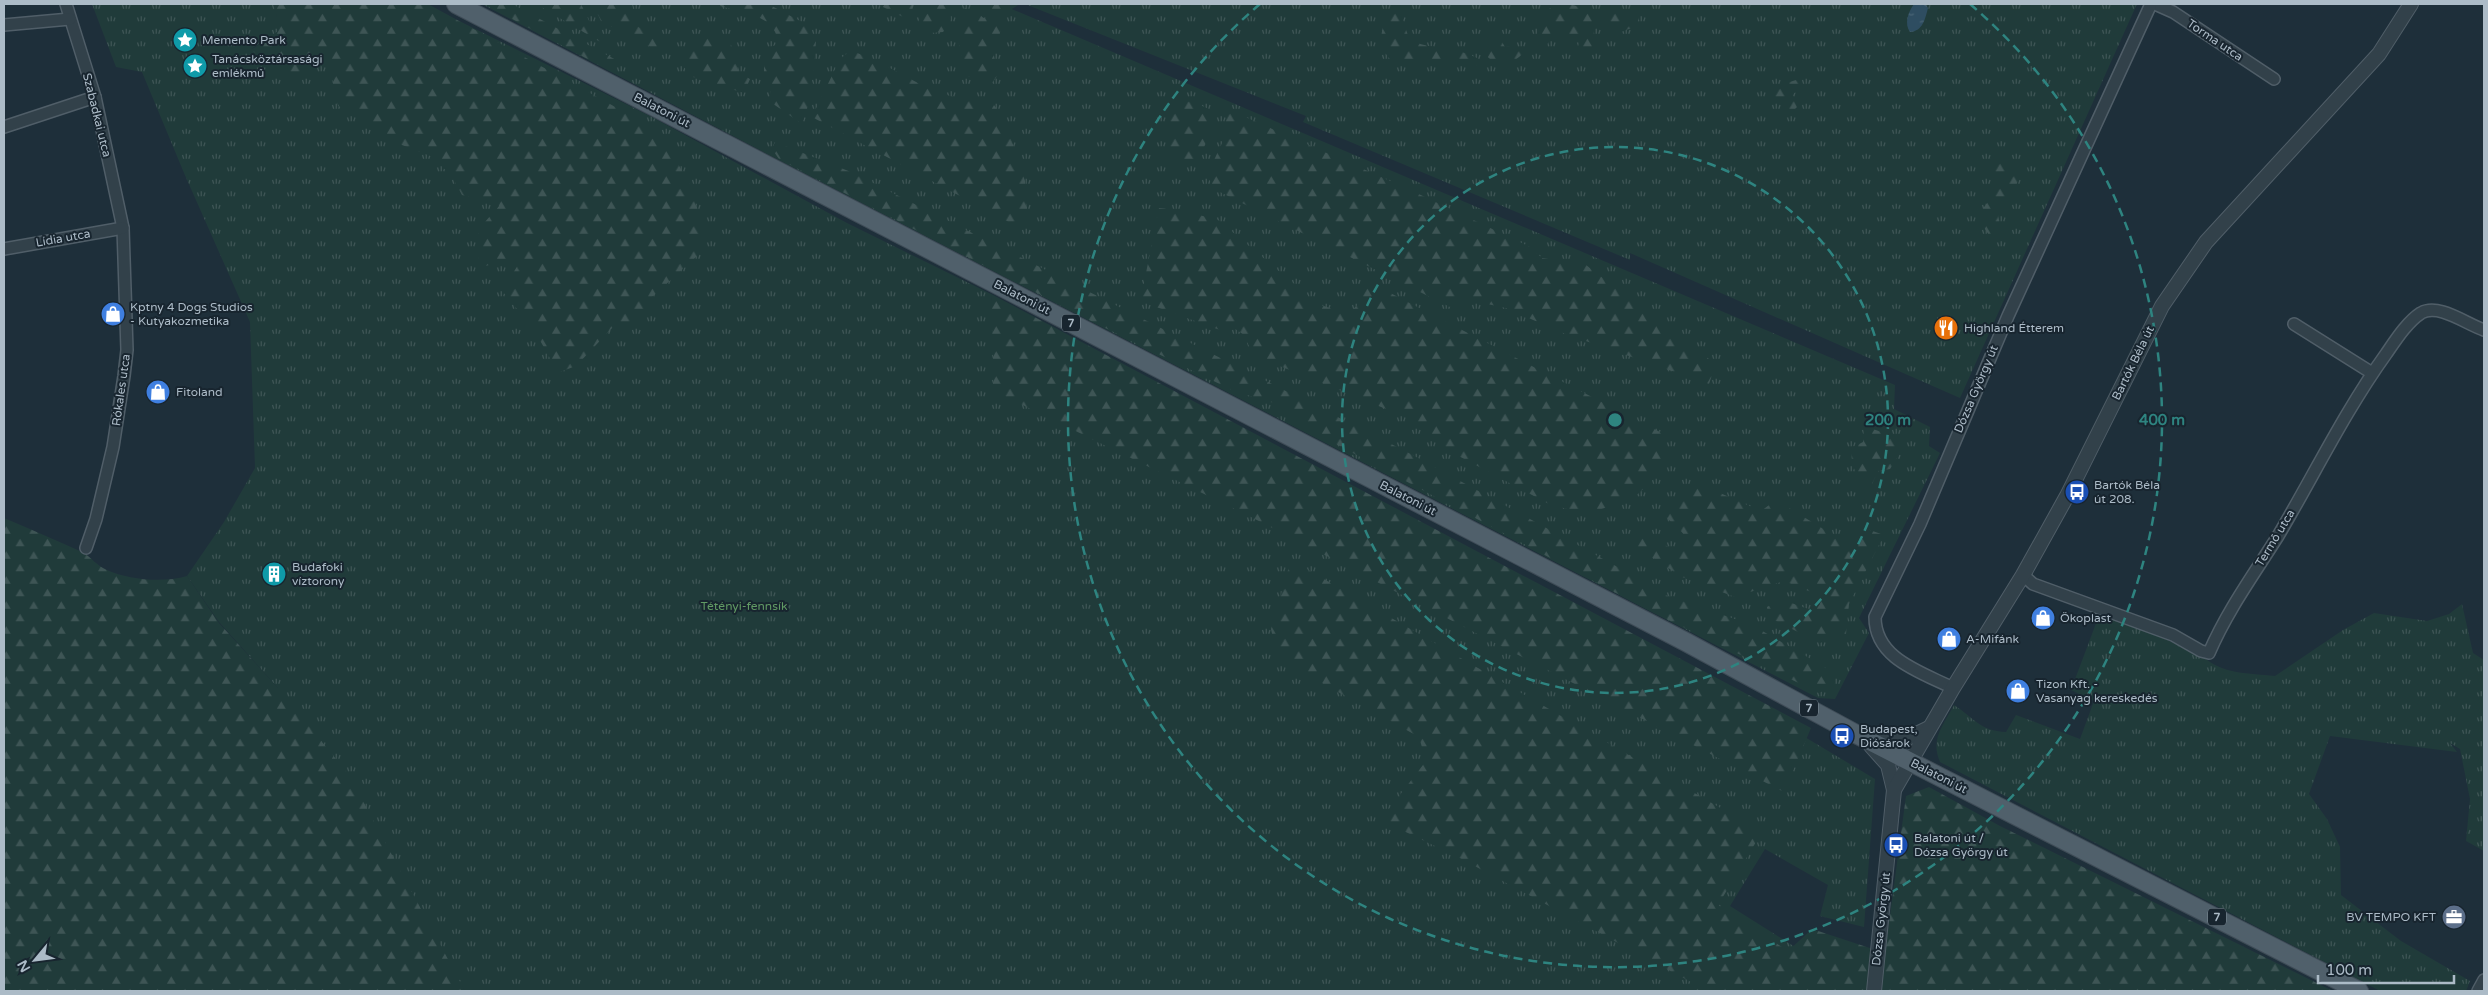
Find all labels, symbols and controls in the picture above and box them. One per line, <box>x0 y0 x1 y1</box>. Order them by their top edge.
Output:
street label: Torma utca <box>2184 16 2246 64</box>
place icon: Memento Park <box>172 27 198 53</box>
place label: Memento Park <box>202 33 286 47</box>
place label: Tanácsköztársasági emlékmű <box>212 52 323 80</box>
place icon: Tanácsköztársasági emlékmű <box>182 53 208 79</box>
street label: Szabadkai utca <box>80 71 114 159</box>
street label: Balatoni út <box>631 90 693 130</box>
street label: Lídia utca <box>35 226 91 250</box>
street label: Balatoni út <box>991 277 1053 317</box>
place label: Kptny 4 Dogs Studios - Kutyakozmetika <box>130 300 253 328</box>
shop icon: Kptny 4 Dogs Studios - Kutyakozmetika <box>100 301 126 327</box>
road number: 7 <box>1062 314 1080 332</box>
restaurant icon: Highland Étterem <box>1933 315 1959 341</box>
place label: Highland Étterem <box>1964 321 2064 335</box>
street label: Bartók Béla út <box>2109 323 2157 402</box>
street label: Dózsa György út <box>1951 343 2001 435</box>
street label: Rókales utca <box>109 353 133 427</box>
shop icon: Fitoland <box>145 379 171 405</box>
place label: Fitoland <box>176 385 223 399</box>
centre of rings <box>1606 411 1624 429</box>
text: 200 m <box>1865 411 1911 429</box>
text: 400 m <box>2139 411 2185 429</box>
street label: Balatoni út <box>1377 478 1439 518</box>
place label: Bartók Béla út 208. <box>2094 478 2160 506</box>
bus stop icon: Bartók Béla út 208. <box>2064 479 2090 505</box>
street label: Termő utca <box>2252 507 2298 569</box>
place label: Budafoki víztorony <box>292 560 345 588</box>
building icon: Budafoki víztorony <box>261 561 287 587</box>
park label: Tétényi-fennsík <box>701 599 788 613</box>
shop icon: Ökoplast <box>2030 605 2056 631</box>
place label: Ökoplast <box>2060 611 2111 625</box>
shop icon: A-Mifánk <box>1936 626 1962 652</box>
place label: A-Mifánk <box>1966 632 2020 646</box>
place label: Tizon Kft. - Vasanyag kereskedés <box>2036 677 2158 705</box>
shop icon: Tizon Kft. - Vasanyag kereskedés <box>2005 678 2031 704</box>
road number: 7 <box>1800 700 1818 716</box>
place label: Budapest, Diósárok <box>1860 722 1918 750</box>
bus stop icon: Budapest, Diósárok <box>1829 723 1855 749</box>
street label: Balatoni út <box>1908 756 1970 796</box>
place label: Balatoni út / Dózsa György út <box>1914 831 2008 859</box>
bus stop icon: Balatoni út / Dózsa György út <box>1883 832 1909 858</box>
street label: Dózsa György út <box>1869 871 1893 966</box>
office icon: BV TEMPO KFT <box>2441 904 2467 930</box>
road number: 7 <box>2208 909 2226 926</box>
place label: BV TEMPO KFT <box>2346 910 2437 924</box>
north arrow <box>10 935 60 985</box>
scale bar <box>2318 952 2454 984</box>
text: N <box>14 957 34 975</box>
text: 100 m <box>2326 961 2372 979</box>

